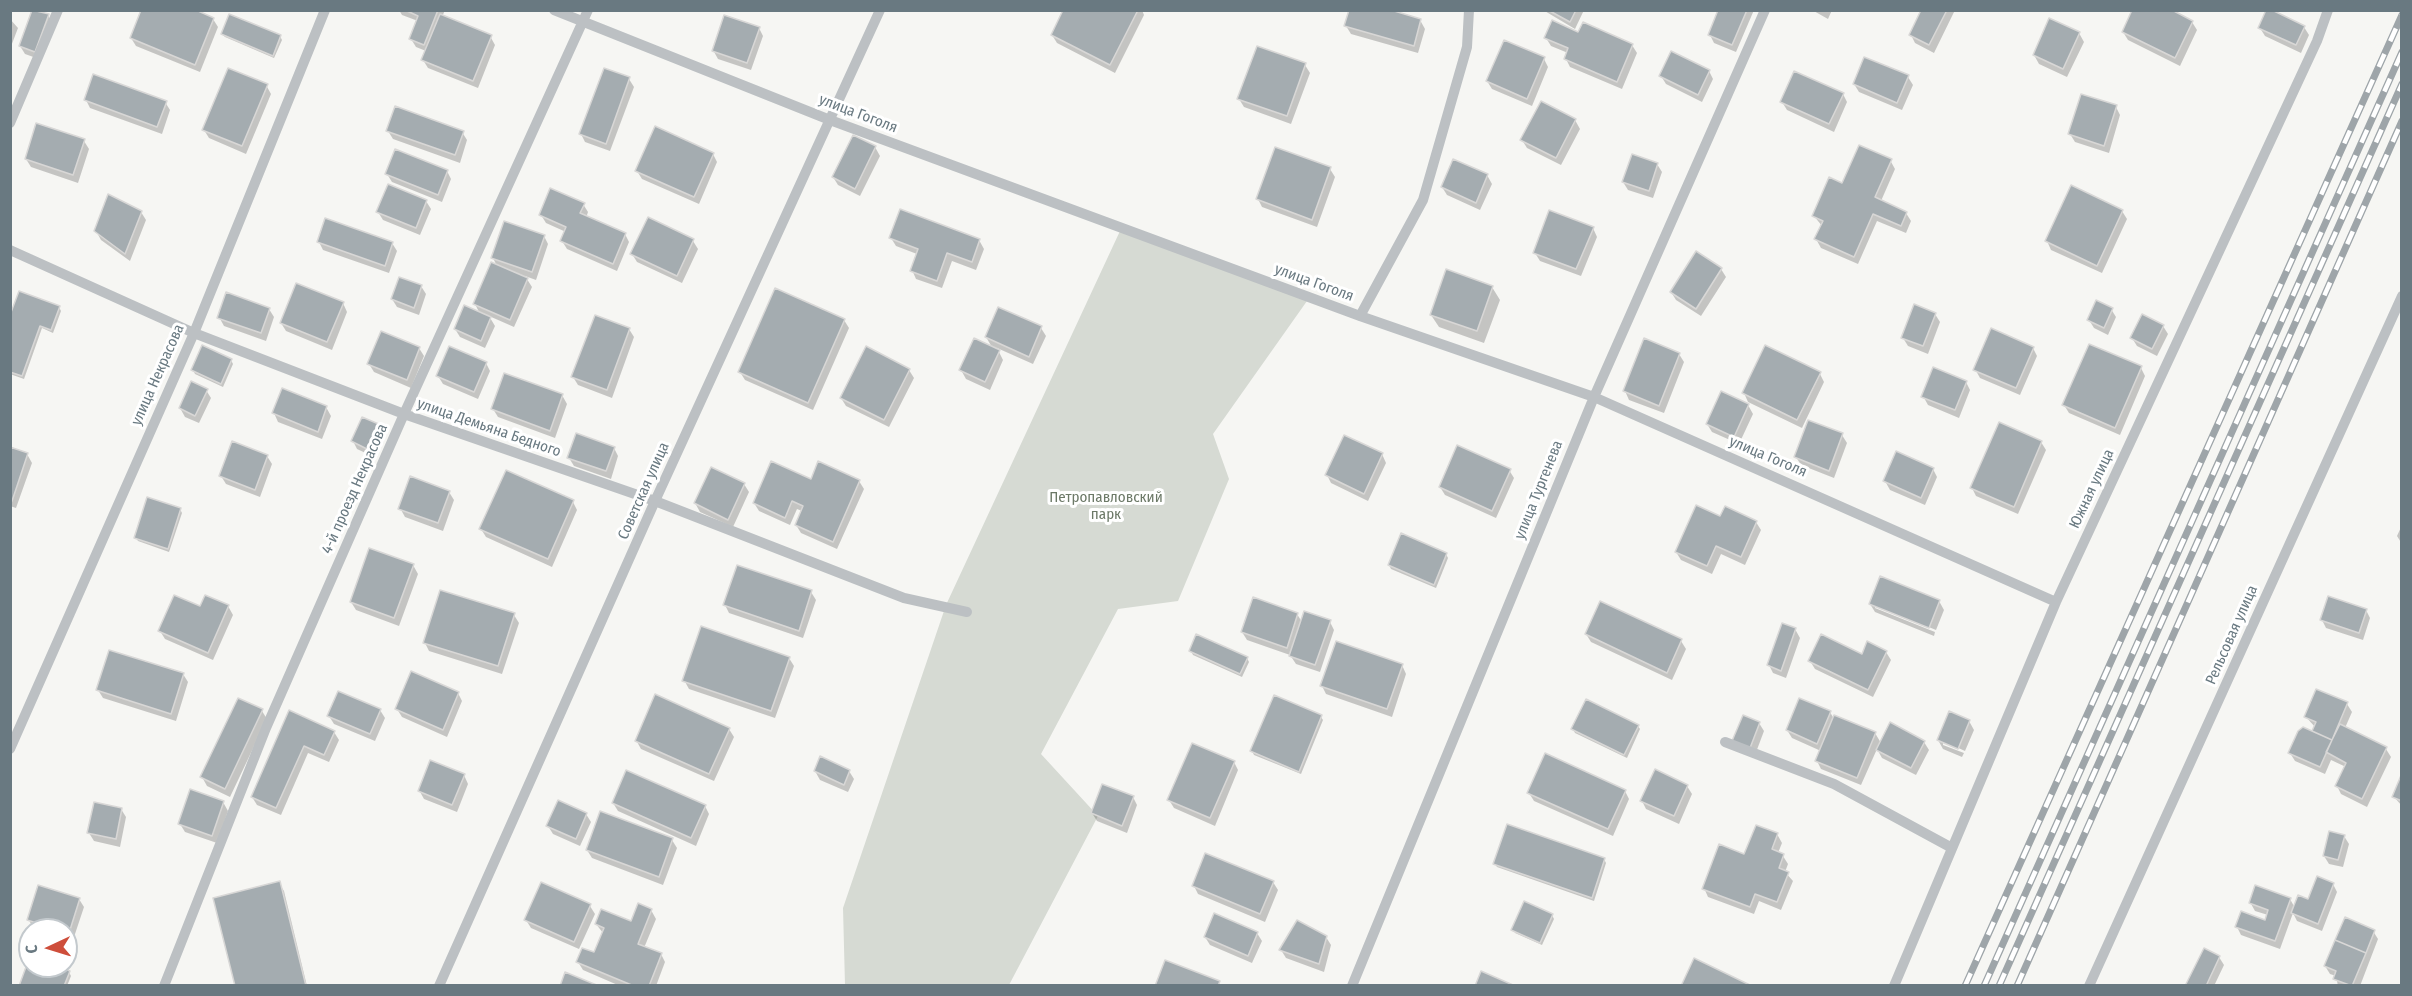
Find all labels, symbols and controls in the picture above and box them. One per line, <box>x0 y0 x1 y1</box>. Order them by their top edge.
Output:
street label: улица Гоголя <box>816 91 900 137</box>
street label: улица Гоголя <box>1272 260 1356 306</box>
street label: улица Некрасова <box>128 322 188 428</box>
street label: улица Демьяна Бедного <box>415 395 563 461</box>
street label: 4-й проезд Некрасова <box>318 421 392 557</box>
street label: улица Гоголя <box>1726 433 1810 481</box>
street label: улица Тургенева <box>1511 438 1567 542</box>
street label: Советская улица <box>615 440 673 542</box>
street label: Южная улица <box>2066 446 2118 532</box>
park label: Петропавловский парк <box>1049 489 1163 524</box>
street label: Рельсовая улица <box>2202 583 2262 687</box>
north arrow <box>18 918 78 978</box>
text: С <box>22 944 41 954</box>

